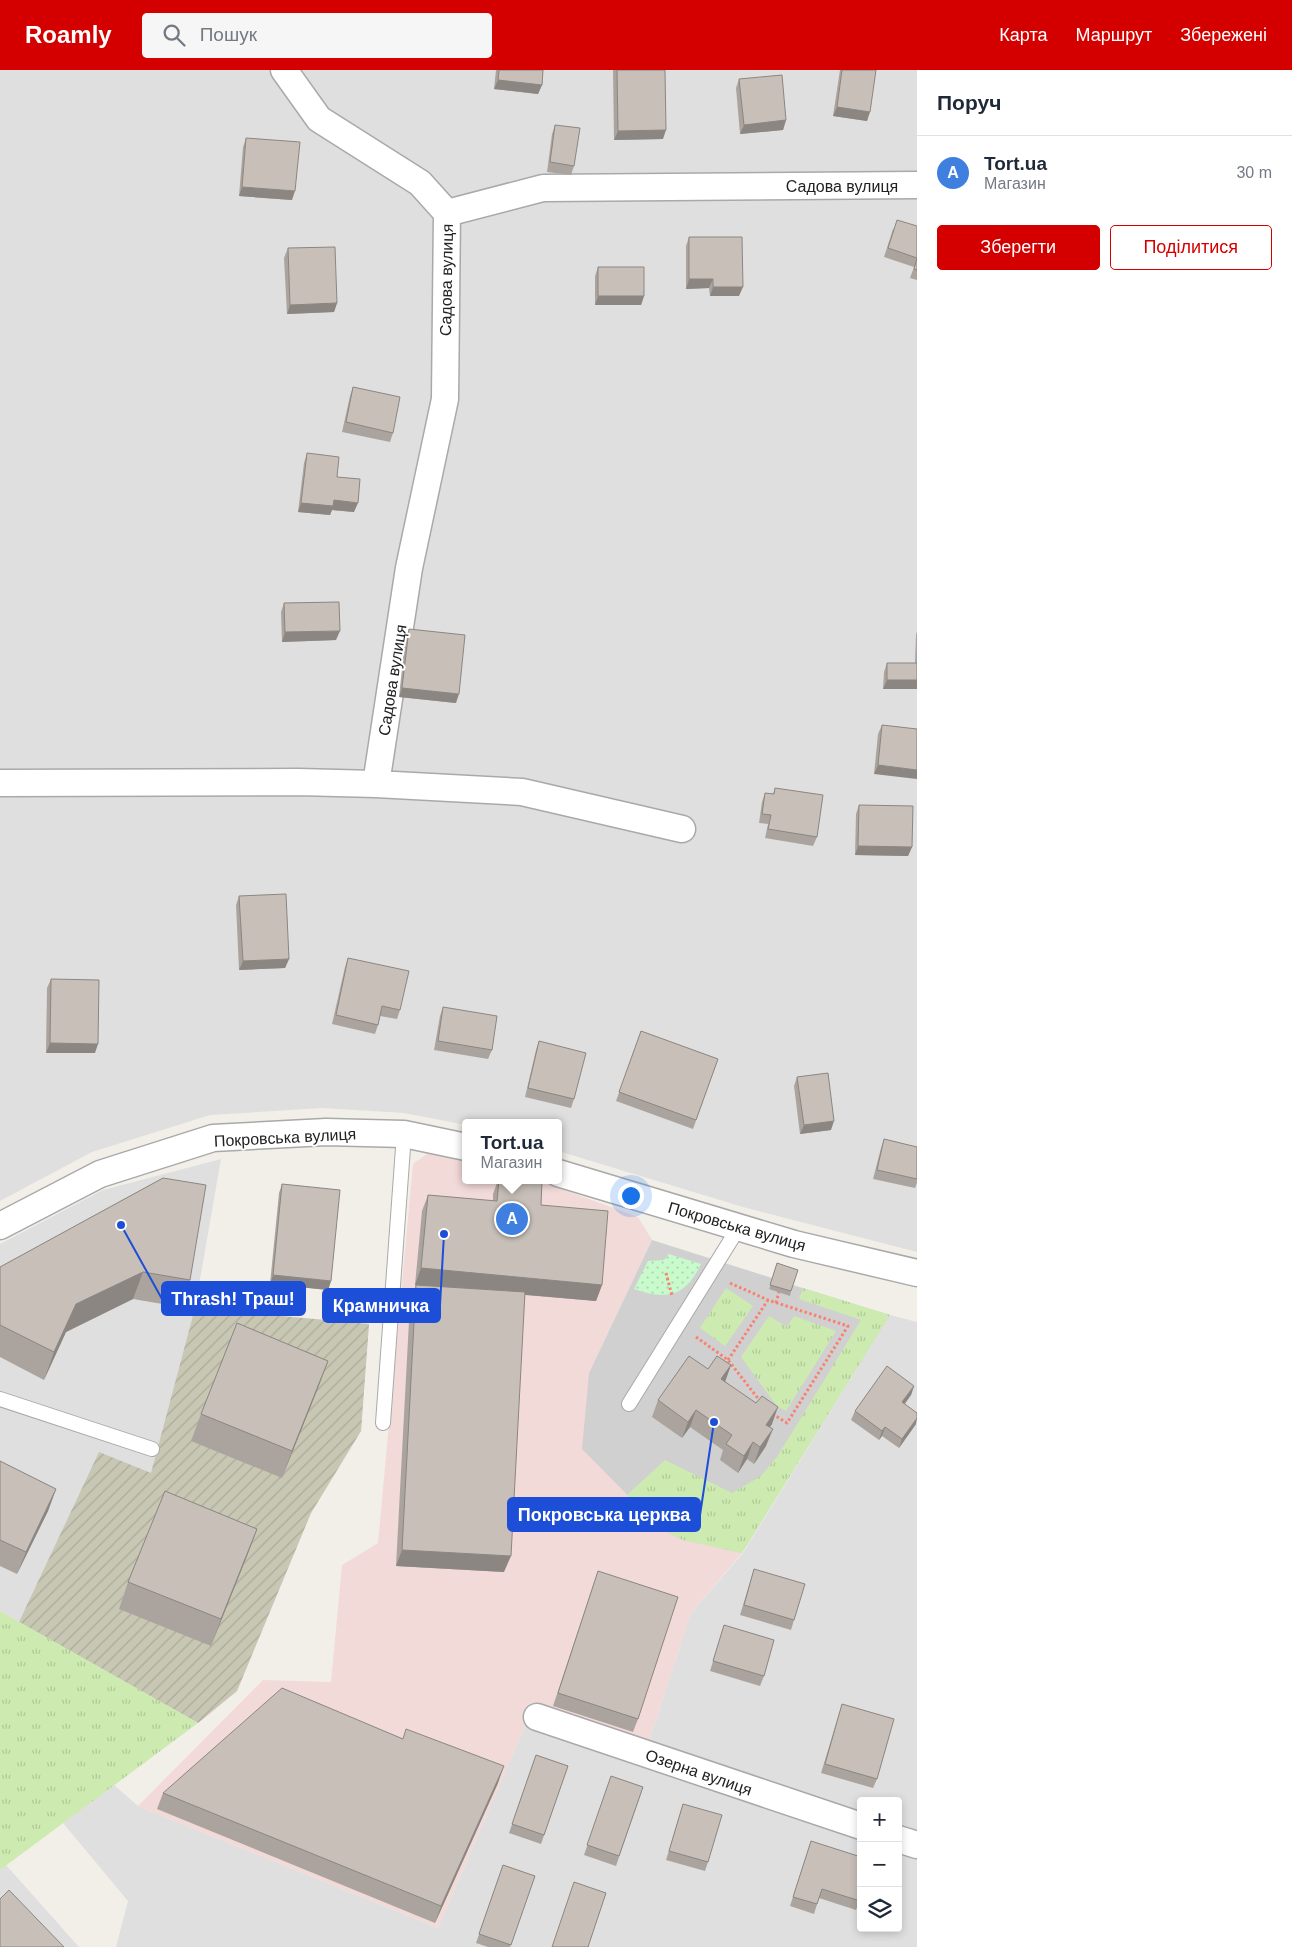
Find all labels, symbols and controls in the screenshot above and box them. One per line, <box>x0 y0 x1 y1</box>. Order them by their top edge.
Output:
search box <box>142 13 492 58</box>
text: Roamly <box>25 21 112 48</box>
icon: search <box>160 21 188 49</box>
text: Пошук <box>200 24 257 45</box>
text: Карта <box>999 25 1047 45</box>
text: Маршрут <box>1075 25 1152 45</box>
text: Збережені <box>1180 25 1267 45</box>
text: Поруч <box>937 91 1001 114</box>
text: Tort.ua <box>984 153 1047 174</box>
text: A <box>947 164 959 181</box>
text: 30 m <box>1236 164 1272 181</box>
text: Магазин <box>984 175 1046 192</box>
street label: Садова вулиця <box>786 178 898 195</box>
street label: Садова вулиця <box>437 224 456 336</box>
button: Зберегти <box>937 225 1100 270</box>
button: Поділитися <box>1110 225 1272 270</box>
street label: Садова вулиця <box>375 623 410 737</box>
popup <box>462 1119 562 1184</box>
street label: Покровська вулиця <box>213 1125 357 1150</box>
text: Tort.ua <box>481 1132 543 1153</box>
text: Магазин <box>481 1154 542 1171</box>
your location <box>618 1183 644 1209</box>
street label: Покровська вулиця <box>666 1199 808 1254</box>
pin: A <box>496 1200 528 1238</box>
callout: Thrash! Траш! <box>162 1282 305 1315</box>
text: Thrash! Траш! <box>171 1289 295 1309</box>
callout: Крамничка <box>323 1289 440 1322</box>
text: Крамничка <box>333 1296 430 1316</box>
callout: Покровська церква <box>508 1498 700 1531</box>
text: Покровська церква <box>518 1505 691 1525</box>
street label: Озерна вулиця <box>643 1746 754 1799</box>
map controls <box>857 1797 902 1932</box>
button: + <box>857 1797 902 1842</box>
button: − <box>857 1842 902 1887</box>
button: layers <box>857 1887 902 1932</box>

